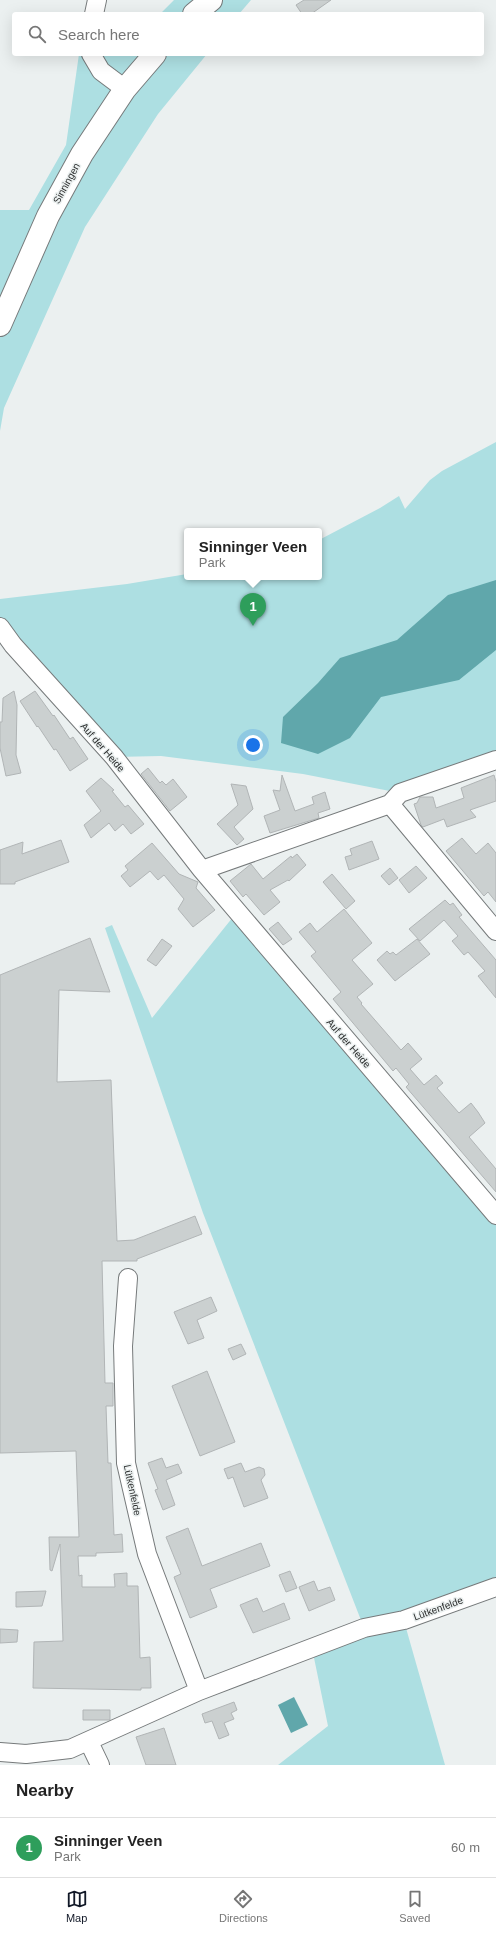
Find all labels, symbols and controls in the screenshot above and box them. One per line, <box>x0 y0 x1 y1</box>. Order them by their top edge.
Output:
search box <box>12 12 484 56</box>
icon: search <box>26 23 48 45</box>
text: Search here <box>58 26 140 43</box>
street label: Sinningen <box>51 161 82 205</box>
popup <box>184 528 322 580</box>
text: Sinninger Veen <box>199 538 307 555</box>
text: Park <box>199 555 226 570</box>
pin: 1 <box>240 593 266 626</box>
street label: Auf der Heide <box>78 721 127 774</box>
your location <box>243 735 263 755</box>
street label: Auf der Heide <box>324 1017 373 1070</box>
street label: Lütkenfelde <box>122 1464 143 1517</box>
street label: Lütkenfelde <box>412 1594 465 1622</box>
text: Nearby <box>16 1781 74 1800</box>
text: Sinninger Veen <box>54 1832 162 1849</box>
text: 1 <box>25 1840 33 1855</box>
text: 60 m <box>451 1840 480 1855</box>
text: Park <box>54 1849 81 1864</box>
tab: Map <box>66 1888 88 1924</box>
tab: Directions <box>219 1888 268 1924</box>
tab: Saved <box>399 1888 430 1924</box>

